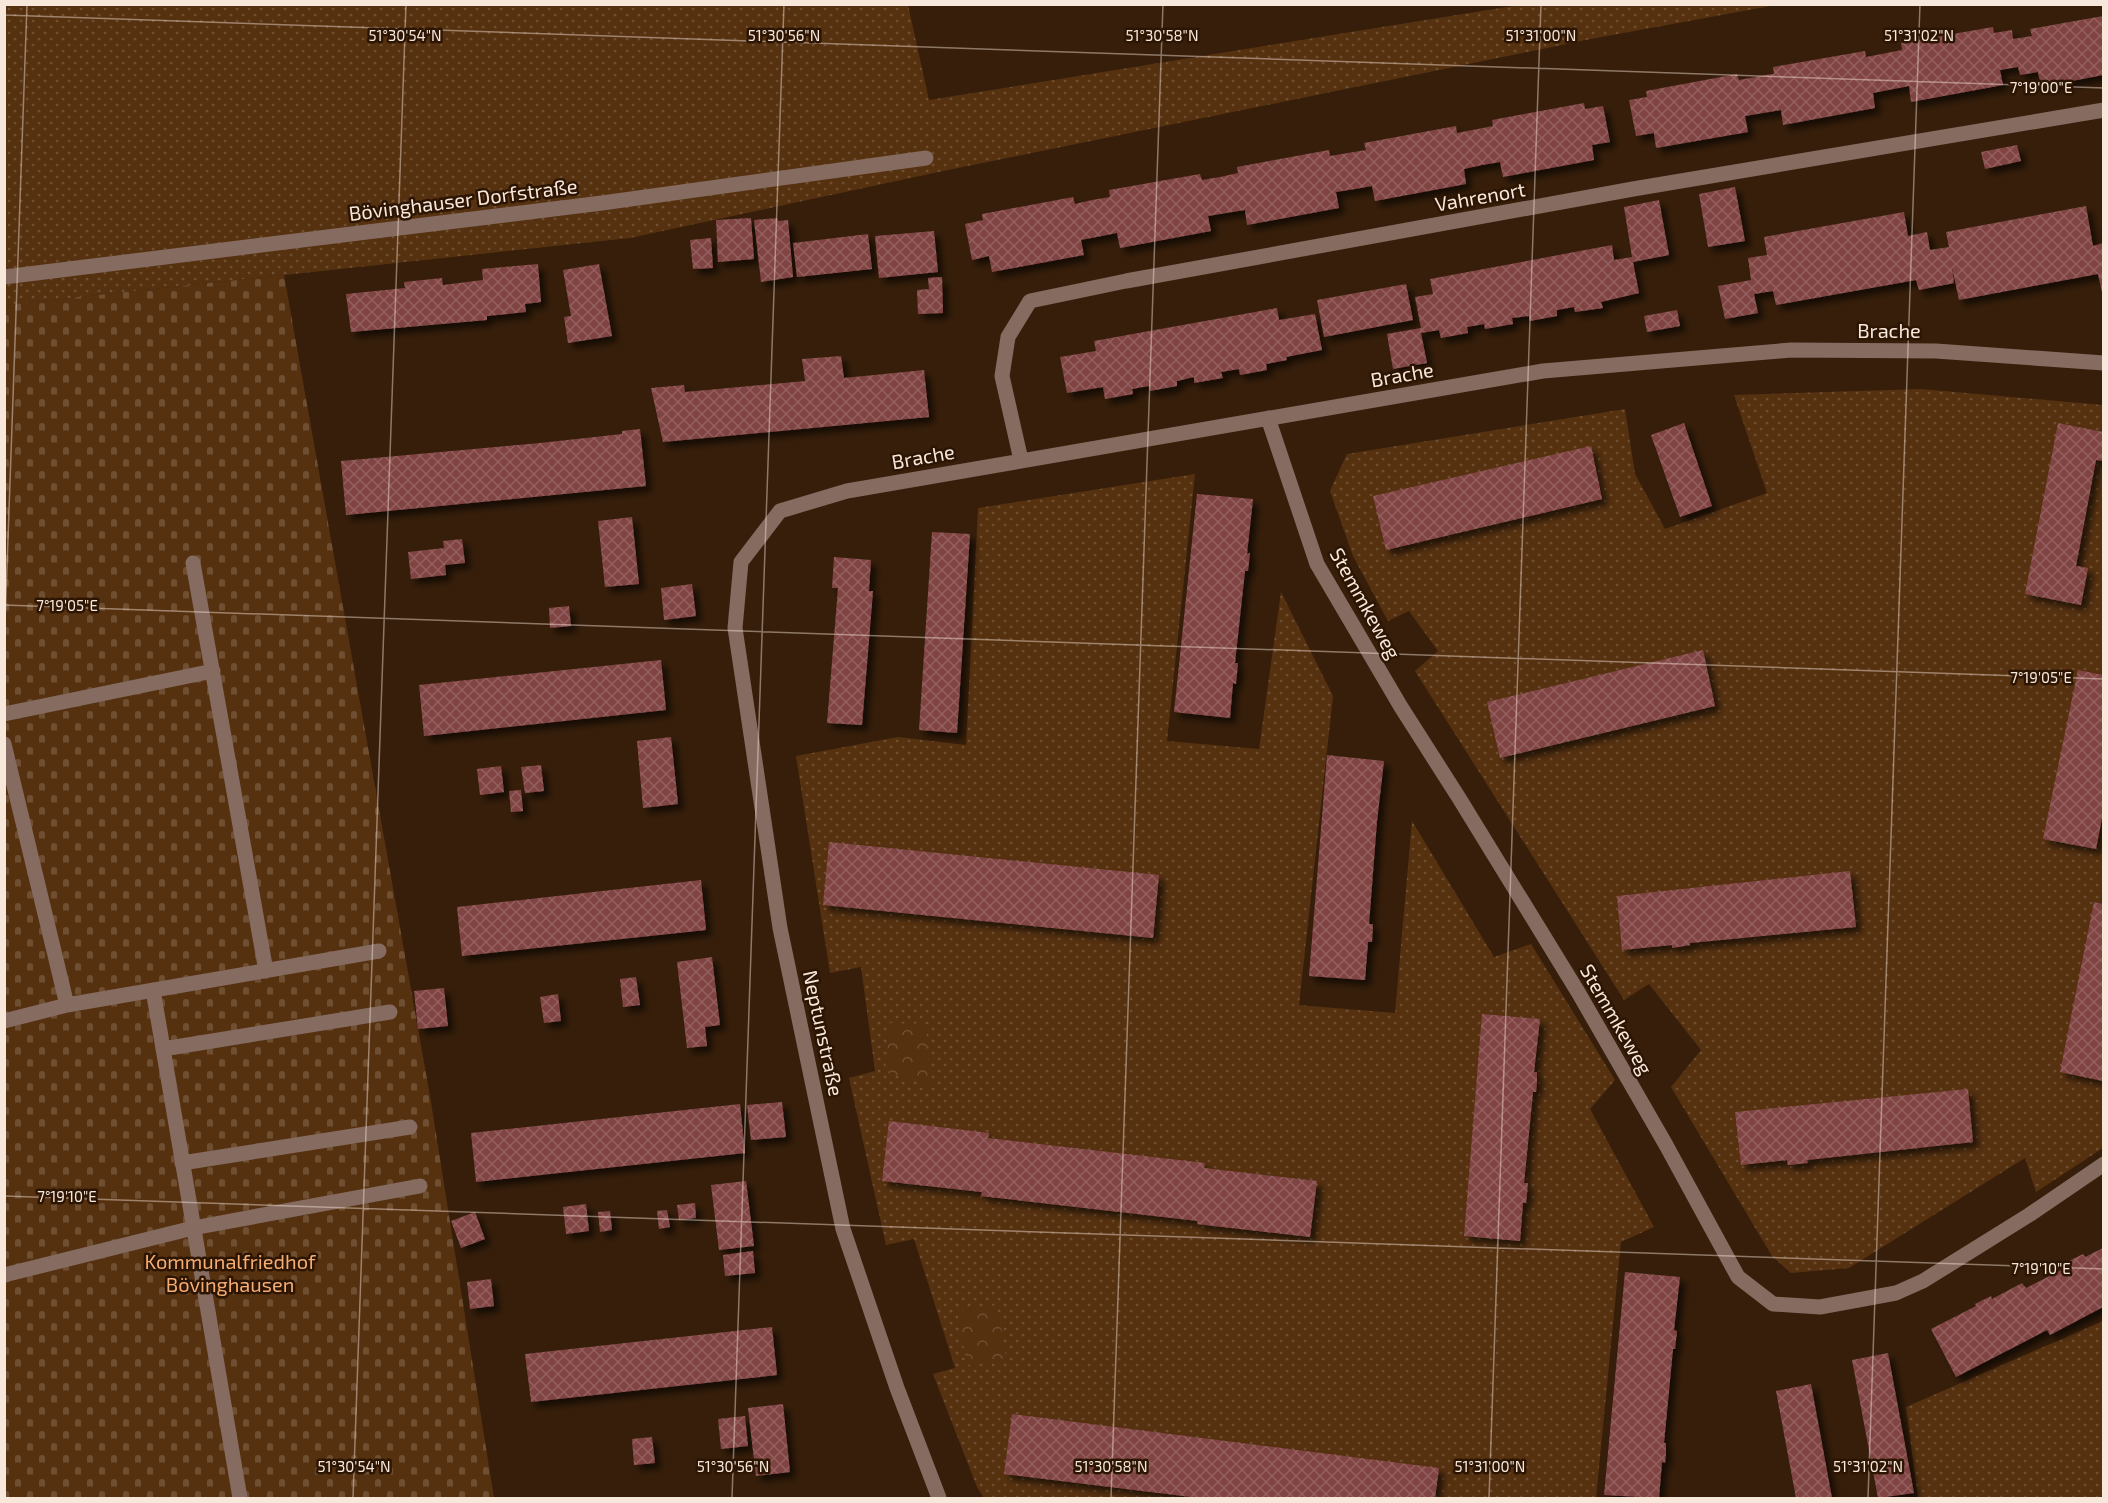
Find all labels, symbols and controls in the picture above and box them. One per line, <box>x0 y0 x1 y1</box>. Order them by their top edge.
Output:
text: 51°30'54"N <box>368 26 442 44</box>
text: 51°30'56"N <box>748 26 820 44</box>
text: 51°30'58"N <box>1126 26 1199 44</box>
text: 51°31'00"N <box>1506 26 1576 44</box>
text: 51°31'02"N <box>1884 26 1954 44</box>
text: 7°19'00"E <box>2010 78 2072 96</box>
street label: Bövinghauser Dorfstraße <box>347 173 579 225</box>
street label: Vahrenort <box>1433 176 1527 216</box>
street label: Brache <box>1857 318 1921 342</box>
street label: Brache <box>1369 357 1435 391</box>
street label: Brache <box>890 439 956 473</box>
street label: Stemmkeweg <box>1326 543 1406 663</box>
text: 7°19'05"E <box>36 596 98 614</box>
text: 7°19'05"E <box>2010 668 2072 686</box>
street label: Stemmkeweg <box>1576 960 1658 1078</box>
street label: Neptunstraße <box>799 968 849 1098</box>
text: 7°19'10"E <box>37 1187 97 1205</box>
park label: Kommunalfriedhof Bövinghausen <box>144 1249 316 1296</box>
text: 7°19'10"E <box>2011 1259 2071 1277</box>
text: 51°30'54"N <box>317 1457 391 1475</box>
text: 51°30'56"N <box>697 1457 769 1475</box>
text: 51°30'58"N <box>1075 1457 1148 1475</box>
text: 51°31'00"N <box>1455 1457 1525 1475</box>
text: 51°31'02"N <box>1833 1457 1903 1475</box>

